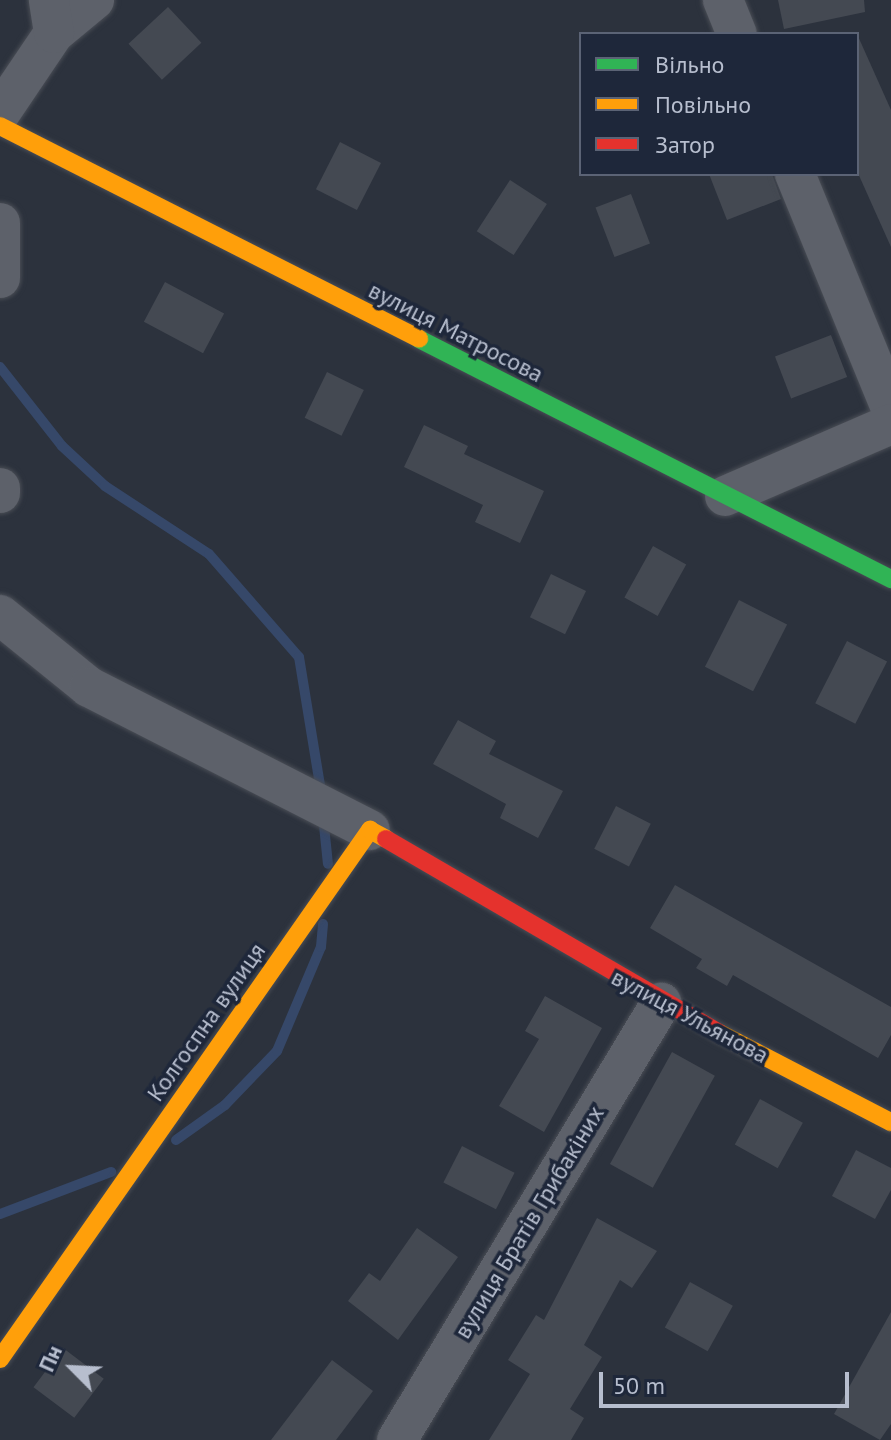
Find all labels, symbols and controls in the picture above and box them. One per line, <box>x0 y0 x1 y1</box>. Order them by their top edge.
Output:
legend <box>579 32 859 176</box>
text: Вільно <box>655 49 724 80</box>
text: Повільно <box>655 89 751 120</box>
text: Затор <box>655 129 715 160</box>
street label: вулиця Матросова <box>364 276 548 388</box>
street label: Колгоспна вулиця <box>141 937 271 1107</box>
street label: вулиця Ульянова <box>606 962 774 1070</box>
street label: вулиця Братів Грибакіних <box>448 1100 610 1344</box>
north arrow <box>32 1328 112 1408</box>
text: Пн <box>32 1341 68 1376</box>
scale bar <box>603 1356 853 1406</box>
text: 50 m <box>613 1370 665 1401</box>

